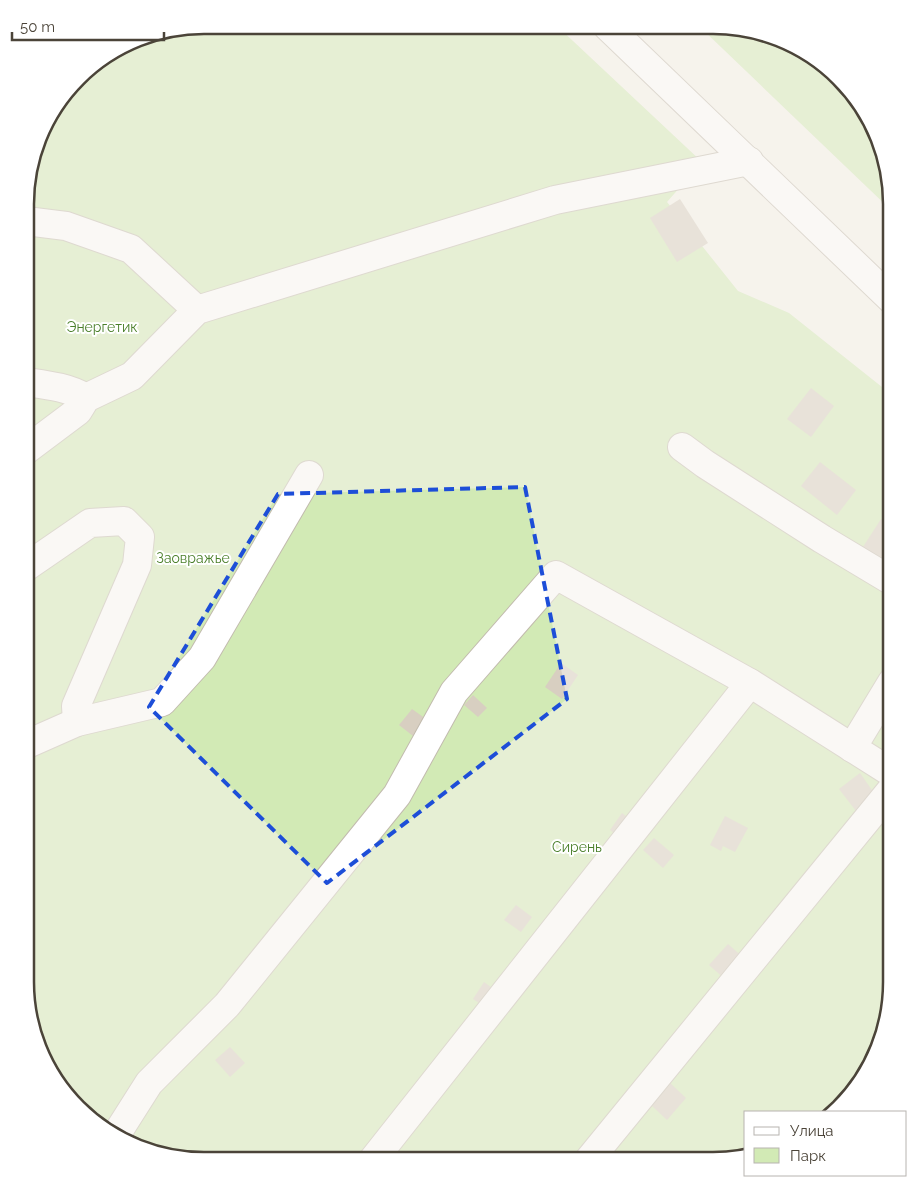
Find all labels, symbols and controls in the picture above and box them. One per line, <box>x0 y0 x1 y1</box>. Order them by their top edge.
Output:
scale bar <box>12 10 165 42</box>
text: 50 m <box>20 18 55 36</box>
park label: Энергетик <box>66 319 138 335</box>
park label: Заовражье <box>156 550 230 566</box>
park label: Сирень <box>552 839 602 855</box>
legend <box>744 1111 907 1176</box>
text: Улица <box>790 1122 834 1140</box>
text: Парк <box>790 1147 826 1165</box>

